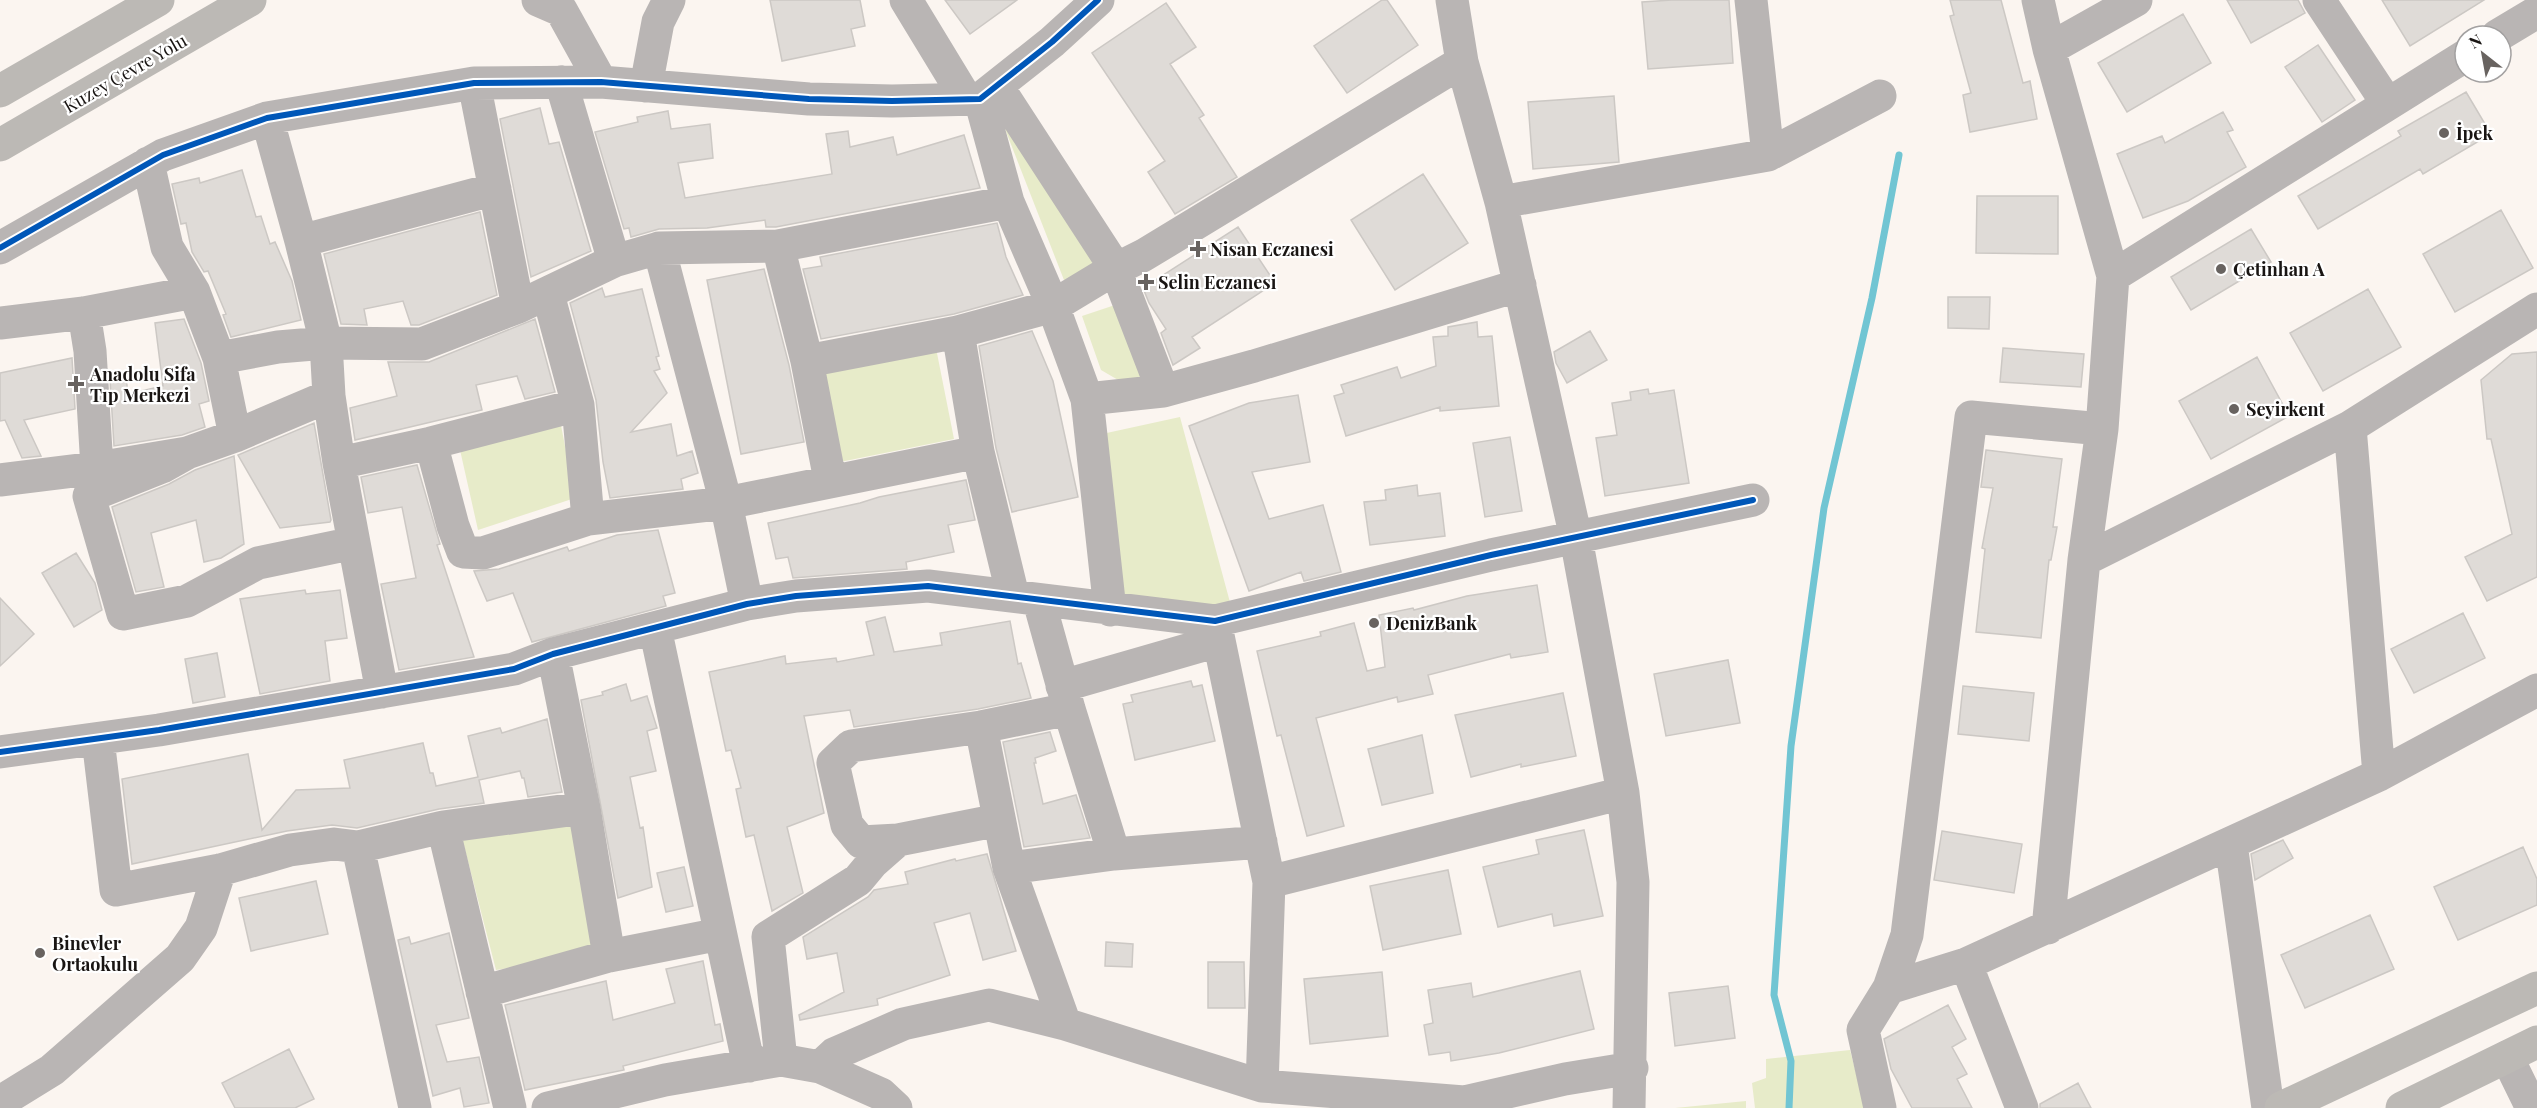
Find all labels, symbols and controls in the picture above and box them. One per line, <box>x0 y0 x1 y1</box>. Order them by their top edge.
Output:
north arrow <box>2453 24 2513 84</box>
street label: Kuzey Çevre Yolu <box>59 28 191 118</box>
text: N <box>2465 29 2486 53</box>
place label: İpek <box>2456 121 2493 145</box>
marker: İpek <box>2437 126 2451 140</box>
place label: Nisan Eczanesi <box>1210 237 1334 261</box>
marker: Nisan Eczanesi <box>1191 242 1205 256</box>
place label: Çetinhan A <box>2233 257 2326 281</box>
marker: Çetinhan A <box>2214 262 2228 276</box>
place label: Selin Eczanesi <box>1158 270 1277 294</box>
marker: Selin Eczanesi <box>1139 275 1153 289</box>
place label: Anadolu Sifa Tıp Merkezi <box>89 362 196 407</box>
marker: Anadolu Sifa Tıp Merkezi <box>67 375 85 393</box>
place label: Seyirkent <box>2246 397 2325 421</box>
marker: Seyirkent <box>2227 402 2241 416</box>
place label: DenizBank <box>1386 611 1478 635</box>
marker: DenizBank <box>1367 616 1381 630</box>
place label: Binevler Ortaokulu <box>52 931 138 976</box>
marker: Binevler Ortaokulu <box>33 946 47 960</box>

